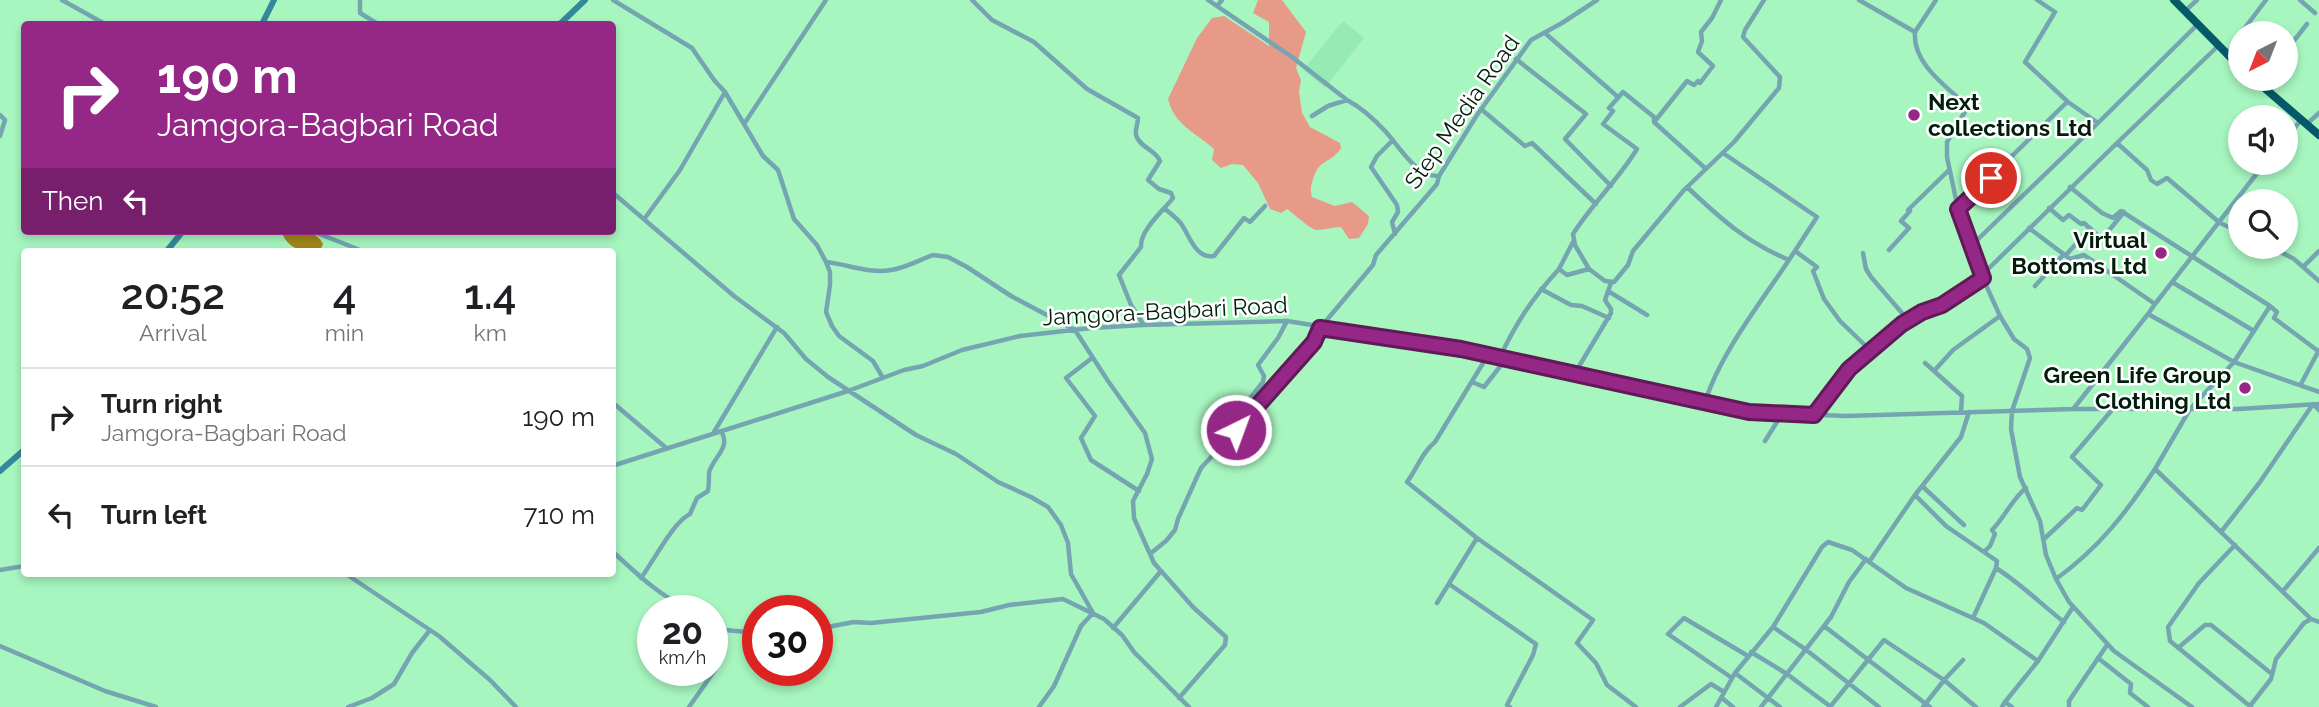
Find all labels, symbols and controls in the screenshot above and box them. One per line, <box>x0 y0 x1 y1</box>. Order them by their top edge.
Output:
north arrow <box>2228 21 2298 91</box>
map controls <box>2228 21 2298 259</box>
street label: Step Media Road <box>1399 30 1525 194</box>
text: 190 m <box>157 47 298 104</box>
icon: right <box>42 49 133 140</box>
place label: Next collections Ltd <box>1928 88 2092 141</box>
button: sound <box>2228 105 2298 175</box>
text: Jamgora-Bagbari Road <box>157 106 499 143</box>
marker: Next collections Ltd <box>1906 107 1922 123</box>
pin <box>1961 148 2021 208</box>
icon: arrive <box>1972 159 2010 197</box>
icon: left <box>117 182 155 220</box>
text: Then <box>42 186 103 216</box>
button: search <box>2228 189 2298 259</box>
place label: Virtual Bottoms Ltd <box>2011 226 2148 279</box>
marker: Virtual Bottoms Ltd <box>2153 245 2169 261</box>
text: 20:52 <box>121 270 225 319</box>
text: 4 <box>333 270 356 319</box>
text: 1.4 <box>464 270 516 319</box>
street label: Jamgora-Bagbari Road <box>1042 291 1288 330</box>
text: Arrival <box>139 319 207 346</box>
text: min <box>325 319 364 346</box>
text: km <box>473 319 507 346</box>
place label: Green Life Group Clothing Ltd <box>2043 361 2231 414</box>
marker: Green Life Group Clothing Ltd <box>2237 380 2253 396</box>
text: Turn right <box>101 389 222 419</box>
position arrow <box>1199 393 1273 467</box>
icon: right <box>42 398 80 436</box>
text: 190 m <box>522 402 595 432</box>
text: Jamgora-Bagbari Road <box>101 419 347 446</box>
icon: left <box>42 496 80 534</box>
text: Turn left <box>101 500 207 530</box>
text: 710 m <box>524 500 595 530</box>
speed limit sign: 30 <box>742 595 833 686</box>
text: 20 <box>662 611 703 652</box>
text: km/h <box>659 647 706 668</box>

